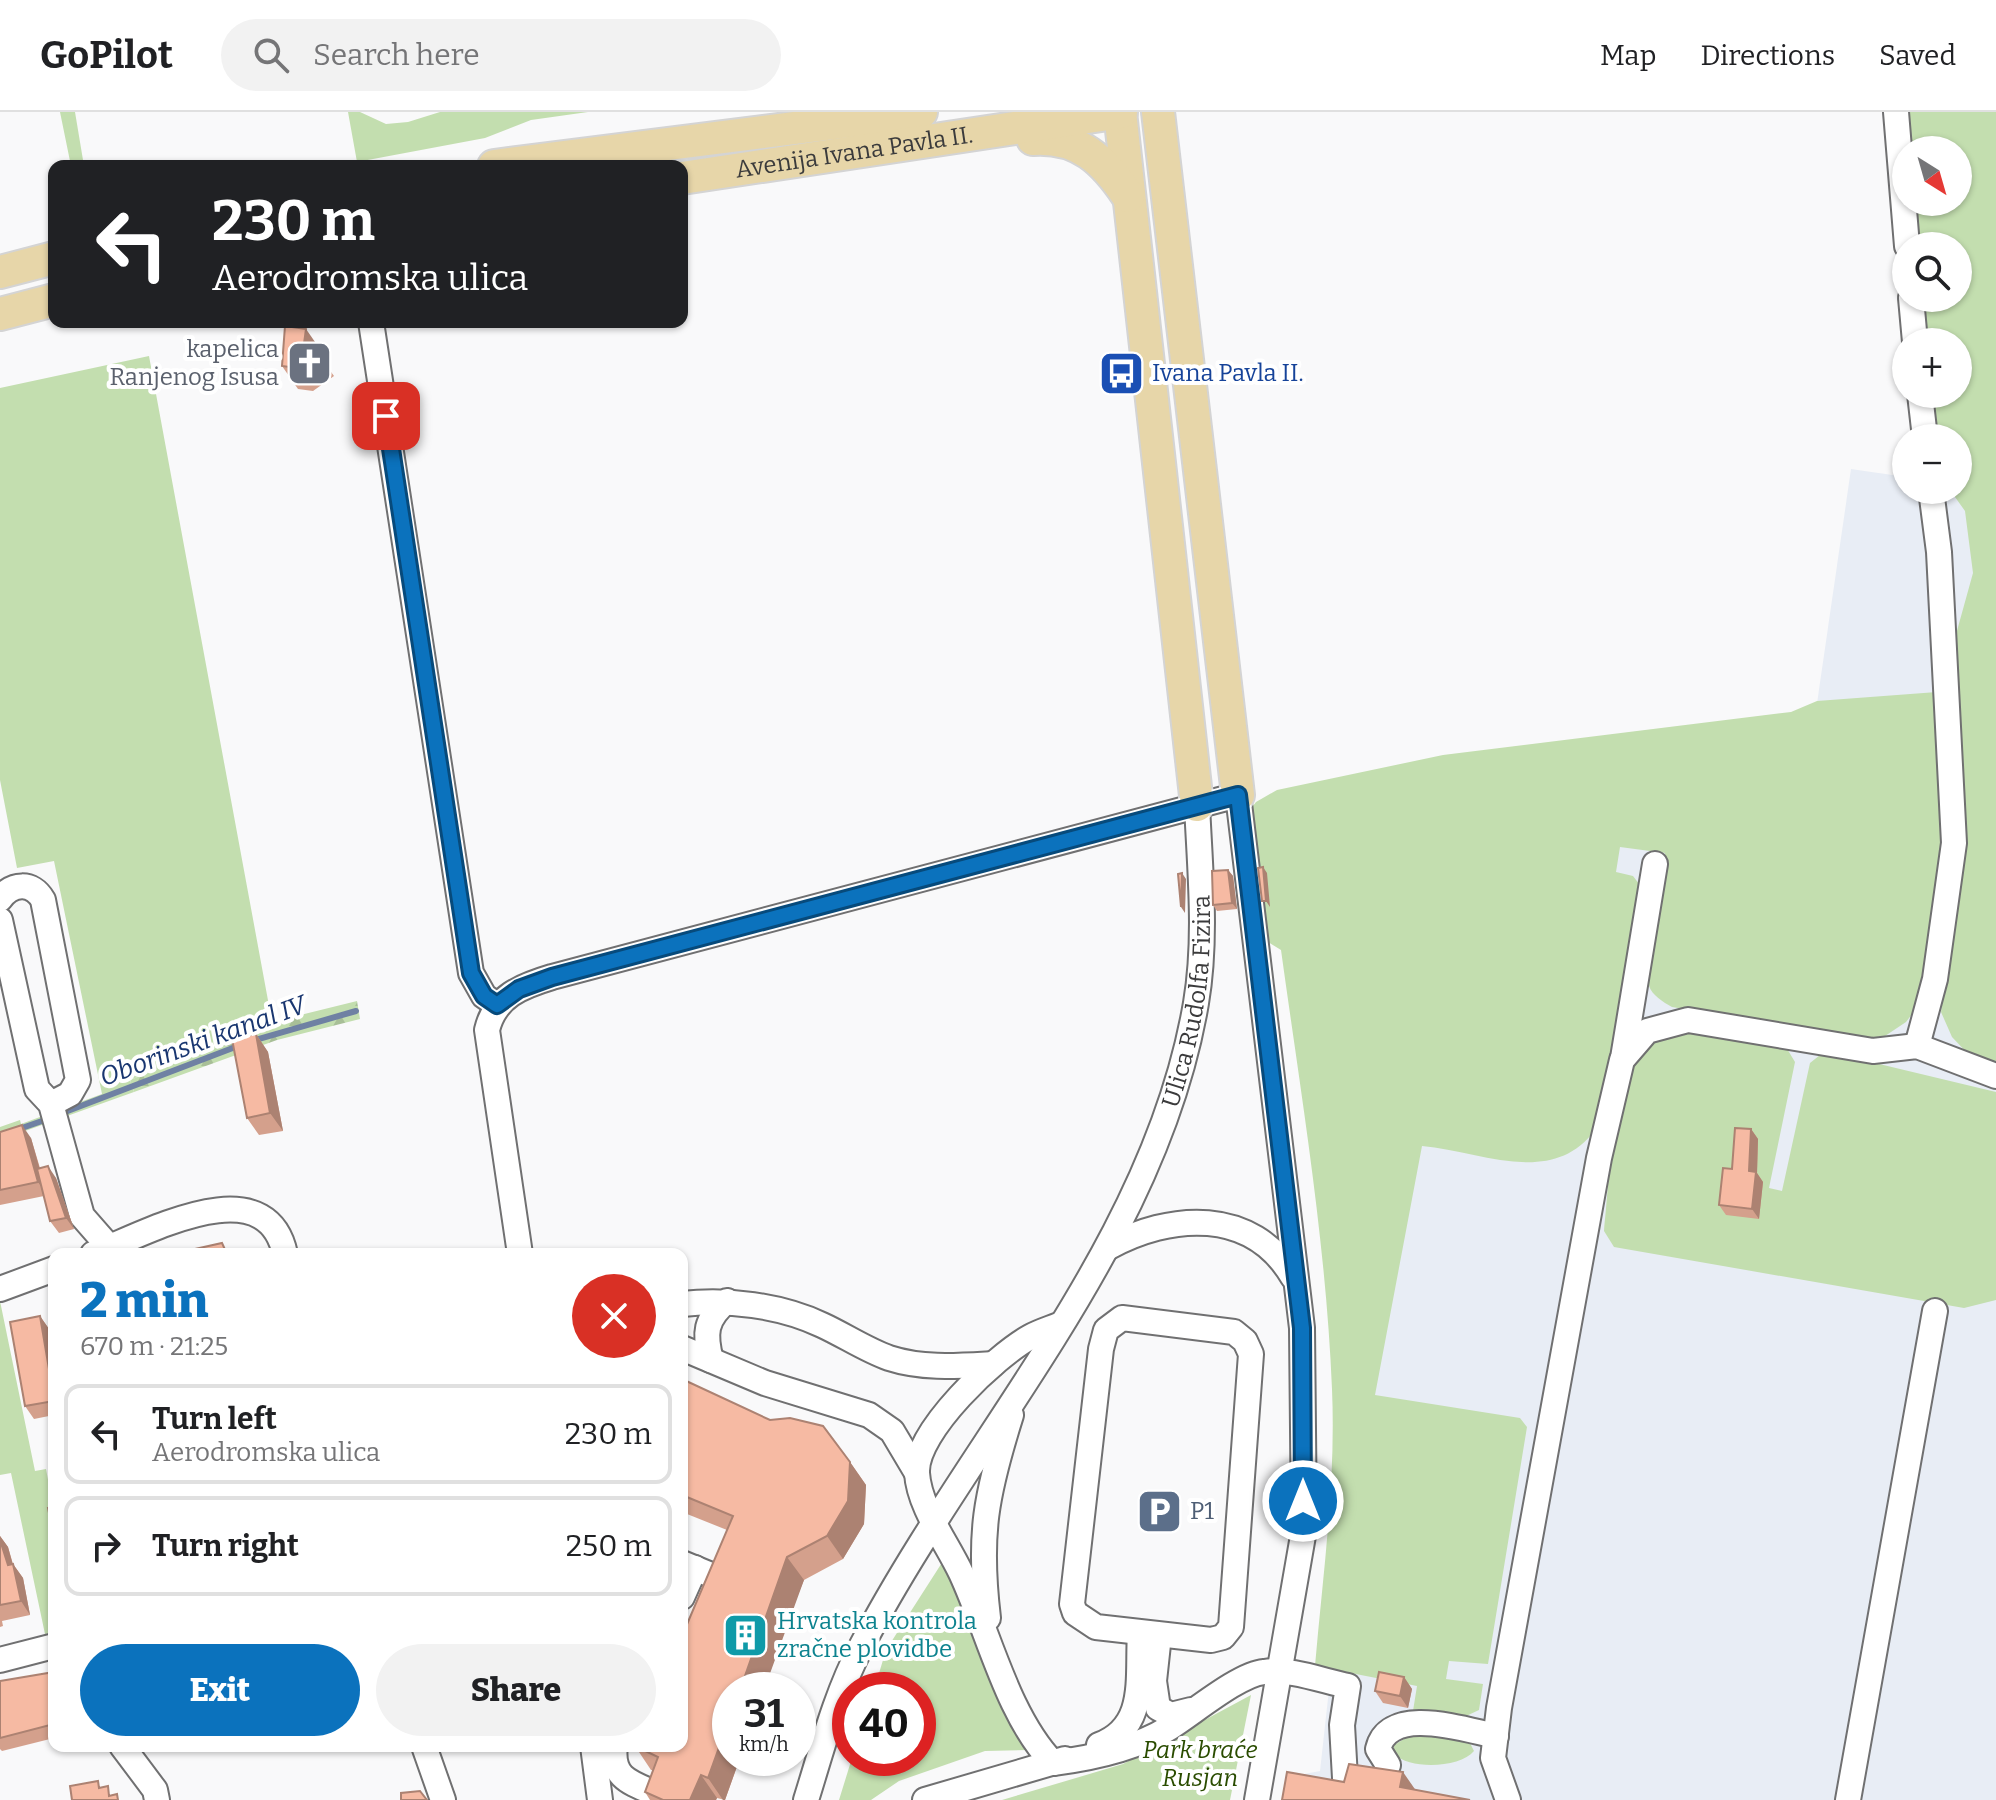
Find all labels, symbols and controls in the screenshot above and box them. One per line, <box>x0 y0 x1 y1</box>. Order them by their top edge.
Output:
search box <box>221 19 781 91</box>
text: GoPilot <box>40 32 173 78</box>
icon: search <box>249 33 293 77</box>
text: Search here <box>313 37 480 73</box>
text: Map <box>1600 39 1656 72</box>
text: Directions <box>1700 39 1835 72</box>
text: Saved <box>1879 39 1956 72</box>
street label: Avenija Ivana Pavla II. <box>733 120 975 184</box>
north arrow <box>1892 136 1972 216</box>
map controls <box>1892 136 1972 504</box>
text: 230 m <box>212 188 375 255</box>
icon: left <box>80 192 184 296</box>
button: search <box>1892 232 1972 312</box>
text: Aerodromska ulica <box>212 256 528 300</box>
button: + <box>1892 328 1972 408</box>
place label: kapelica Ranjenog Isusa <box>109 335 279 391</box>
church icon: kapelica Ranjenog Isusa <box>286 339 334 387</box>
bus stop icon: Ivana Pavla II. <box>1097 349 1145 397</box>
place label: Ivana Pavla II. <box>1152 359 1303 387</box>
pin <box>352 382 420 450</box>
icon: arrive <box>364 394 408 438</box>
button: − <box>1892 424 1972 504</box>
street label: Ulica Rudolfa Fizira <box>1156 895 1216 1111</box>
water label: Oborinski kanal IV <box>95 988 313 1093</box>
text: 2 min <box>80 1272 208 1330</box>
button: close <box>572 1274 656 1358</box>
text: 670 m · 21:25 <box>80 1331 228 1362</box>
text: Turn left <box>152 1401 277 1437</box>
icon: left <box>84 1412 128 1456</box>
text: 230 m <box>565 1416 652 1452</box>
text: Aerodromska ulica <box>152 1437 380 1468</box>
position arrow <box>1261 1459 1345 1543</box>
parking icon: P1 <box>1135 1487 1183 1535</box>
place label: P1 <box>1190 1497 1214 1525</box>
icon: right <box>84 1524 128 1568</box>
text: Turn right <box>152 1528 299 1564</box>
text: 250 m <box>566 1528 652 1564</box>
place label: Hrvatska kontrola zračne plovidbe <box>777 1607 977 1663</box>
building icon: Hrvatska kontrola zračne plovidbe <box>722 1611 770 1659</box>
button: Exit <box>80 1644 360 1736</box>
button: Share <box>376 1644 656 1736</box>
speed limit sign: 40 <box>832 1672 936 1776</box>
text: 31 <box>744 1690 784 1738</box>
text: km/h <box>739 1732 789 1756</box>
park label: Park braće Rusjan <box>1142 1736 1258 1792</box>

